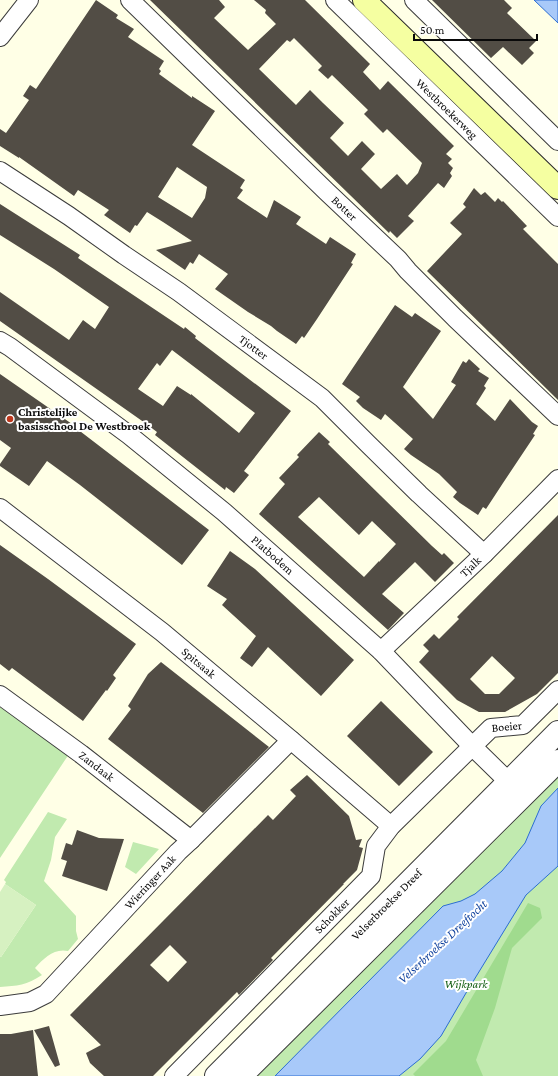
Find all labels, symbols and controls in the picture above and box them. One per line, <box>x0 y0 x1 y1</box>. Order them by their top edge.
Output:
scale bar <box>414 16 537 42</box>
text: 50 m <box>420 23 445 37</box>
street label: Westbroekerweg <box>413 76 481 142</box>
street label: Botter <box>329 193 361 224</box>
street label: Tjotter <box>236 332 272 363</box>
place label: Christelijke basisschool De Westbroek <box>17 405 151 433</box>
marker: Christelijke basisschool De Westbroek <box>5 414 15 424</box>
street label: Platbodem <box>249 533 297 578</box>
street label: Tjalk <box>457 553 484 580</box>
street label: Spitsaak <box>179 644 219 681</box>
street label: Boeier <box>491 718 523 735</box>
street label: Zandaak <box>76 748 117 785</box>
street label: Wieringer Aak <box>122 852 179 912</box>
street label: Velserbroekse Dreef <box>348 865 426 943</box>
street label: Schokker <box>312 895 353 936</box>
water label: Velserbroekse Dreeftocht <box>395 896 490 986</box>
park label: Wijkpark <box>444 977 488 991</box>

